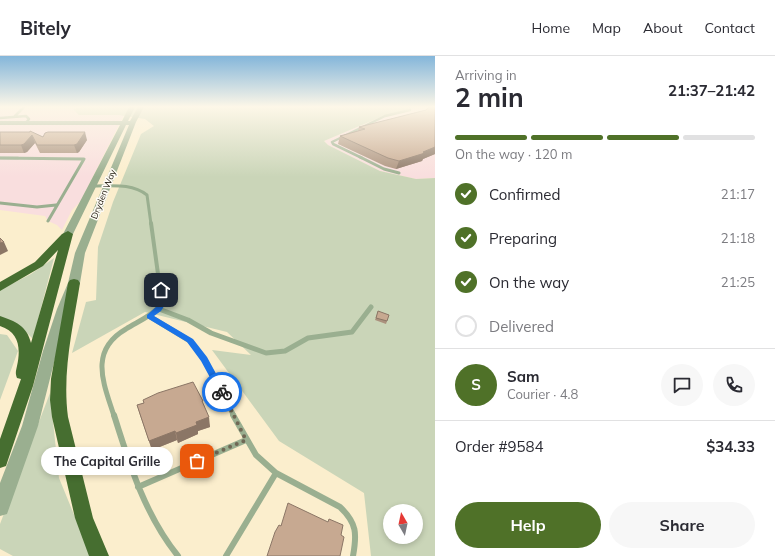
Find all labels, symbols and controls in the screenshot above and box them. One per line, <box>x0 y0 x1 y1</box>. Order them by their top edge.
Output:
text: Bitely <box>20 16 71 40</box>
text: Home <box>531 19 570 37</box>
text: Map <box>592 19 621 37</box>
text: About <box>643 19 683 37</box>
text: Contact <box>705 19 755 37</box>
text: Arriving in <box>455 67 517 83</box>
text: 2 min <box>455 81 524 114</box>
text: 21:37–21:42 <box>668 81 755 100</box>
text: On the way · 120 m <box>455 146 572 162</box>
street label: Dryden Way <box>88 167 119 221</box>
icon: check <box>455 183 477 205</box>
text: Confirmed <box>489 185 560 204</box>
text: 21:17 <box>721 186 755 202</box>
icon: check <box>455 227 477 249</box>
text: Preparing <box>489 229 557 248</box>
text: 21:18 <box>721 230 755 246</box>
icon: check <box>455 271 477 293</box>
pin <box>144 273 178 307</box>
text: On the way <box>489 273 569 292</box>
text: 21:25 <box>721 274 755 290</box>
icon: home <box>150 279 172 301</box>
text: Delivered <box>489 317 554 336</box>
button: chat <box>661 364 703 406</box>
button: phone <box>713 364 755 406</box>
text: Sam <box>507 367 539 386</box>
courier <box>202 372 242 412</box>
text: S <box>471 375 481 394</box>
icon: bike <box>211 381 233 403</box>
text: Courier · 4.8 <box>507 386 578 402</box>
text: Order #9584 <box>455 437 543 456</box>
text: $34.33 <box>706 437 755 456</box>
pin <box>180 444 214 478</box>
callout: The Capital Grille <box>41 447 173 475</box>
icon: bag <box>186 450 208 472</box>
text: The Capital Grille <box>54 453 160 469</box>
button: Help <box>455 502 601 548</box>
button: Share <box>609 502 755 548</box>
north arrow <box>383 504 423 544</box>
map controls <box>383 504 423 544</box>

